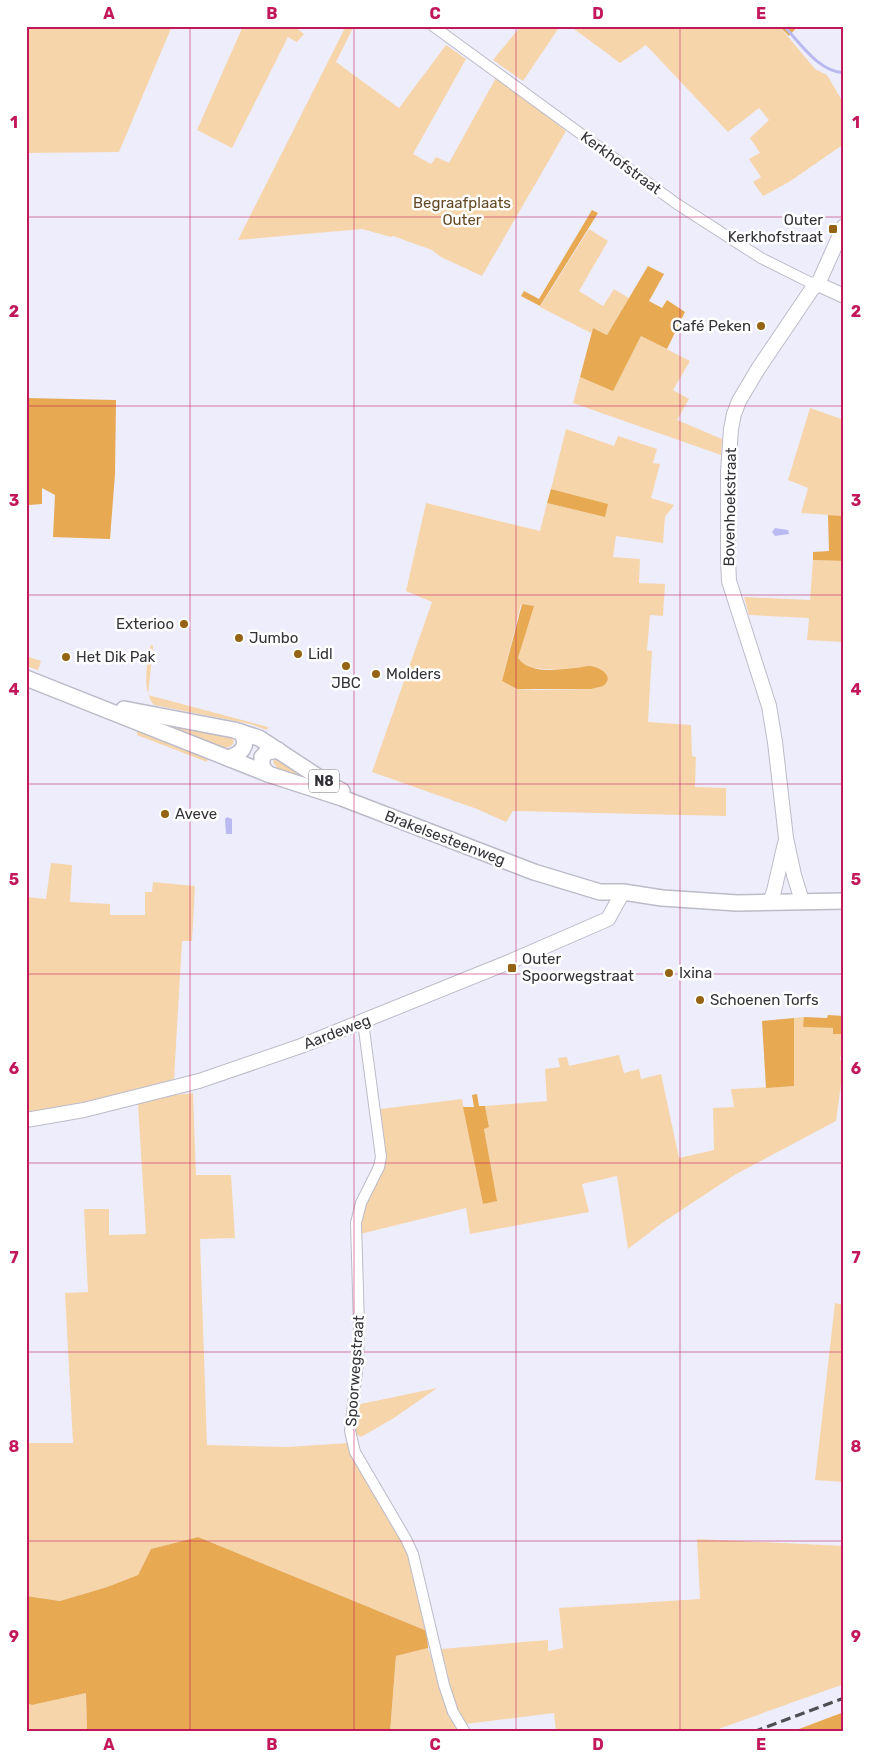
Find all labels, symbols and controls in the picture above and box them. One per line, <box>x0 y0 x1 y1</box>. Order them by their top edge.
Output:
text: A <box>103 4 115 23</box>
text: B <box>266 4 278 23</box>
text: C <box>429 4 441 23</box>
text: D <box>592 4 604 23</box>
text: E <box>756 4 766 23</box>
text: 1 <box>10 113 18 132</box>
text: 1 <box>852 113 860 132</box>
street label: Kerkhofstraat <box>577 128 665 198</box>
park label: Begraafplaats Outer <box>413 194 511 229</box>
place label: Outer Kerkhofstraat <box>728 211 823 246</box>
marker: Outer Kerkhofstraat <box>827 223 839 235</box>
text: 2 <box>9 302 19 321</box>
text: 2 <box>851 302 861 321</box>
place label: Café Peken <box>672 317 751 335</box>
marker: Café Peken <box>755 320 767 332</box>
street label: Bovenhoekstraat <box>720 447 740 567</box>
text: 3 <box>9 491 19 510</box>
text: 3 <box>851 491 861 510</box>
place label: Exterioo <box>116 615 174 633</box>
marker: Exterioo <box>178 618 190 630</box>
place label: Jumbo <box>249 629 298 647</box>
marker: Jumbo <box>233 632 245 644</box>
place label: Lidl <box>308 645 333 663</box>
place label: Het Dik Pak <box>76 648 156 666</box>
marker: Lidl <box>292 648 304 660</box>
marker: Het Dik Pak <box>60 651 72 663</box>
marker: JBC <box>340 660 352 672</box>
place label: Molders <box>386 665 441 683</box>
marker: Molders <box>370 668 382 680</box>
place label: JBC <box>331 674 361 692</box>
text: 4 <box>9 680 20 699</box>
text: 4 <box>851 680 862 699</box>
road number: N8 <box>309 769 339 792</box>
place label: Aveve <box>175 805 217 823</box>
street label: Brakelsesteenweg <box>382 807 508 869</box>
marker: Aveve <box>159 808 171 820</box>
text: 5 <box>9 870 19 889</box>
text: 5 <box>851 870 861 889</box>
place label: Outer Spoorwegstraat <box>522 950 634 985</box>
marker: Outer Spoorwegstraat <box>506 962 518 974</box>
place label: Ixina <box>679 964 712 982</box>
marker: Ixina <box>663 967 675 979</box>
place label: Schoenen Torfs <box>710 991 819 1009</box>
marker: Schoenen Torfs <box>694 994 706 1006</box>
street label: Aardeweg <box>301 1011 373 1053</box>
text: 6 <box>9 1059 19 1078</box>
text: 6 <box>851 1059 861 1078</box>
text: 7 <box>9 1248 19 1267</box>
text: 7 <box>851 1248 861 1267</box>
street label: Spoorwegstraat <box>342 1314 368 1427</box>
text: 8 <box>9 1437 20 1456</box>
text: 8 <box>851 1437 862 1456</box>
text: 9 <box>9 1627 19 1646</box>
text: 9 <box>851 1627 861 1646</box>
text: A <box>103 1735 115 1754</box>
text: B <box>266 1735 278 1754</box>
text: C <box>429 1735 441 1754</box>
text: D <box>592 1735 604 1754</box>
text: E <box>756 1735 766 1754</box>

